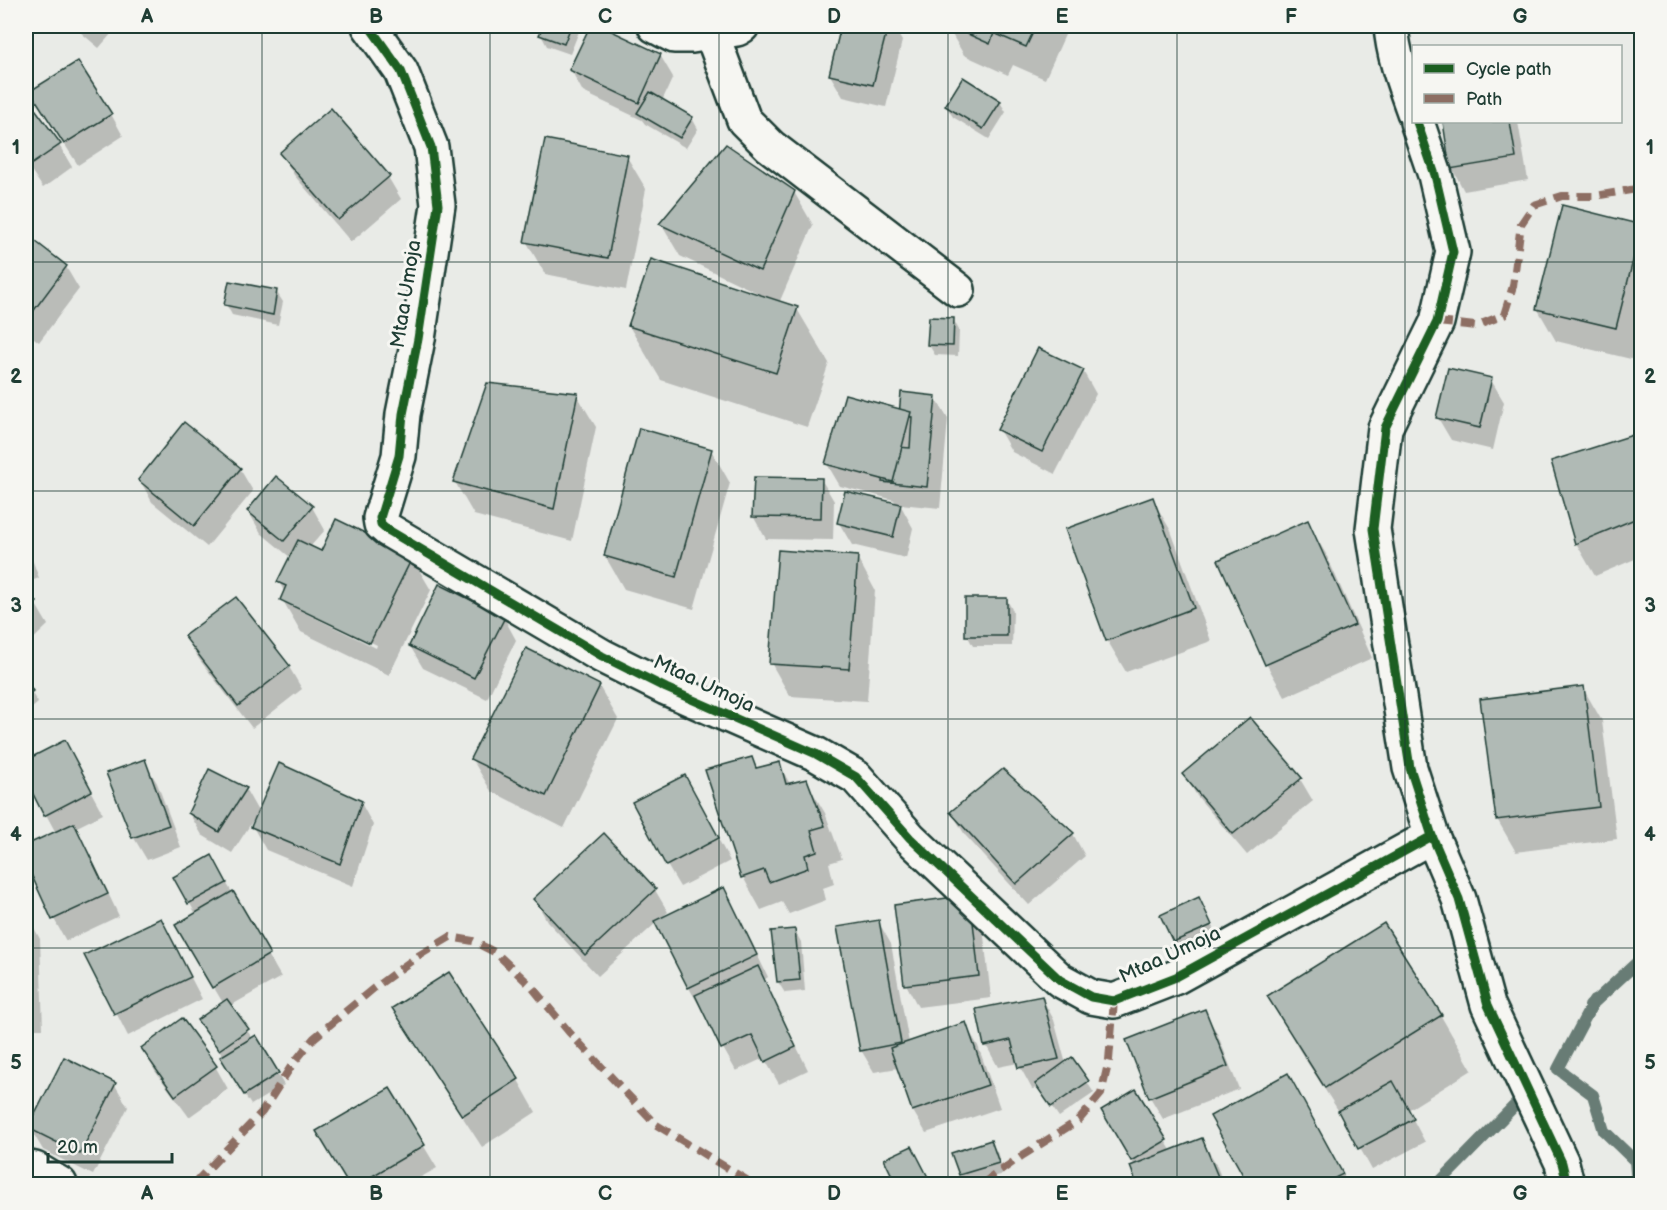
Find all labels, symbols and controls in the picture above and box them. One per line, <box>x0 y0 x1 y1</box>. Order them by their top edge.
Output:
text: A <box>140 5 154 29</box>
text: B <box>369 5 383 29</box>
text: C <box>598 5 612 29</box>
text: D <box>827 5 841 29</box>
text: E <box>1056 5 1069 29</box>
text: F <box>1285 5 1297 29</box>
text: G <box>1513 5 1528 29</box>
legend <box>1412 45 1622 123</box>
text: Cycle path <box>1466 59 1552 80</box>
text: Path <box>1466 89 1502 110</box>
text: 1 <box>12 136 20 160</box>
text: 1 <box>1646 136 1654 160</box>
street label: Mtaa Umoja <box>386 238 426 350</box>
text: 2 <box>10 365 22 389</box>
text: 2 <box>1644 365 1656 389</box>
text: 3 <box>10 594 22 618</box>
text: 3 <box>1644 594 1656 618</box>
street label: Mtaa Umoja <box>650 650 758 718</box>
text: 4 <box>10 823 22 847</box>
text: 4 <box>1644 823 1656 847</box>
street label: Mtaa Umoja <box>1116 921 1224 989</box>
text: 5 <box>10 1051 22 1075</box>
text: 5 <box>1644 1051 1656 1075</box>
scale bar <box>48 1126 172 1164</box>
text: 20 m <box>57 1137 98 1158</box>
text: A <box>140 1182 154 1206</box>
text: B <box>369 1182 383 1206</box>
text: C <box>598 1182 612 1206</box>
text: D <box>827 1182 841 1206</box>
text: E <box>1056 1182 1069 1206</box>
text: F <box>1285 1182 1297 1206</box>
text: G <box>1513 1182 1528 1206</box>

